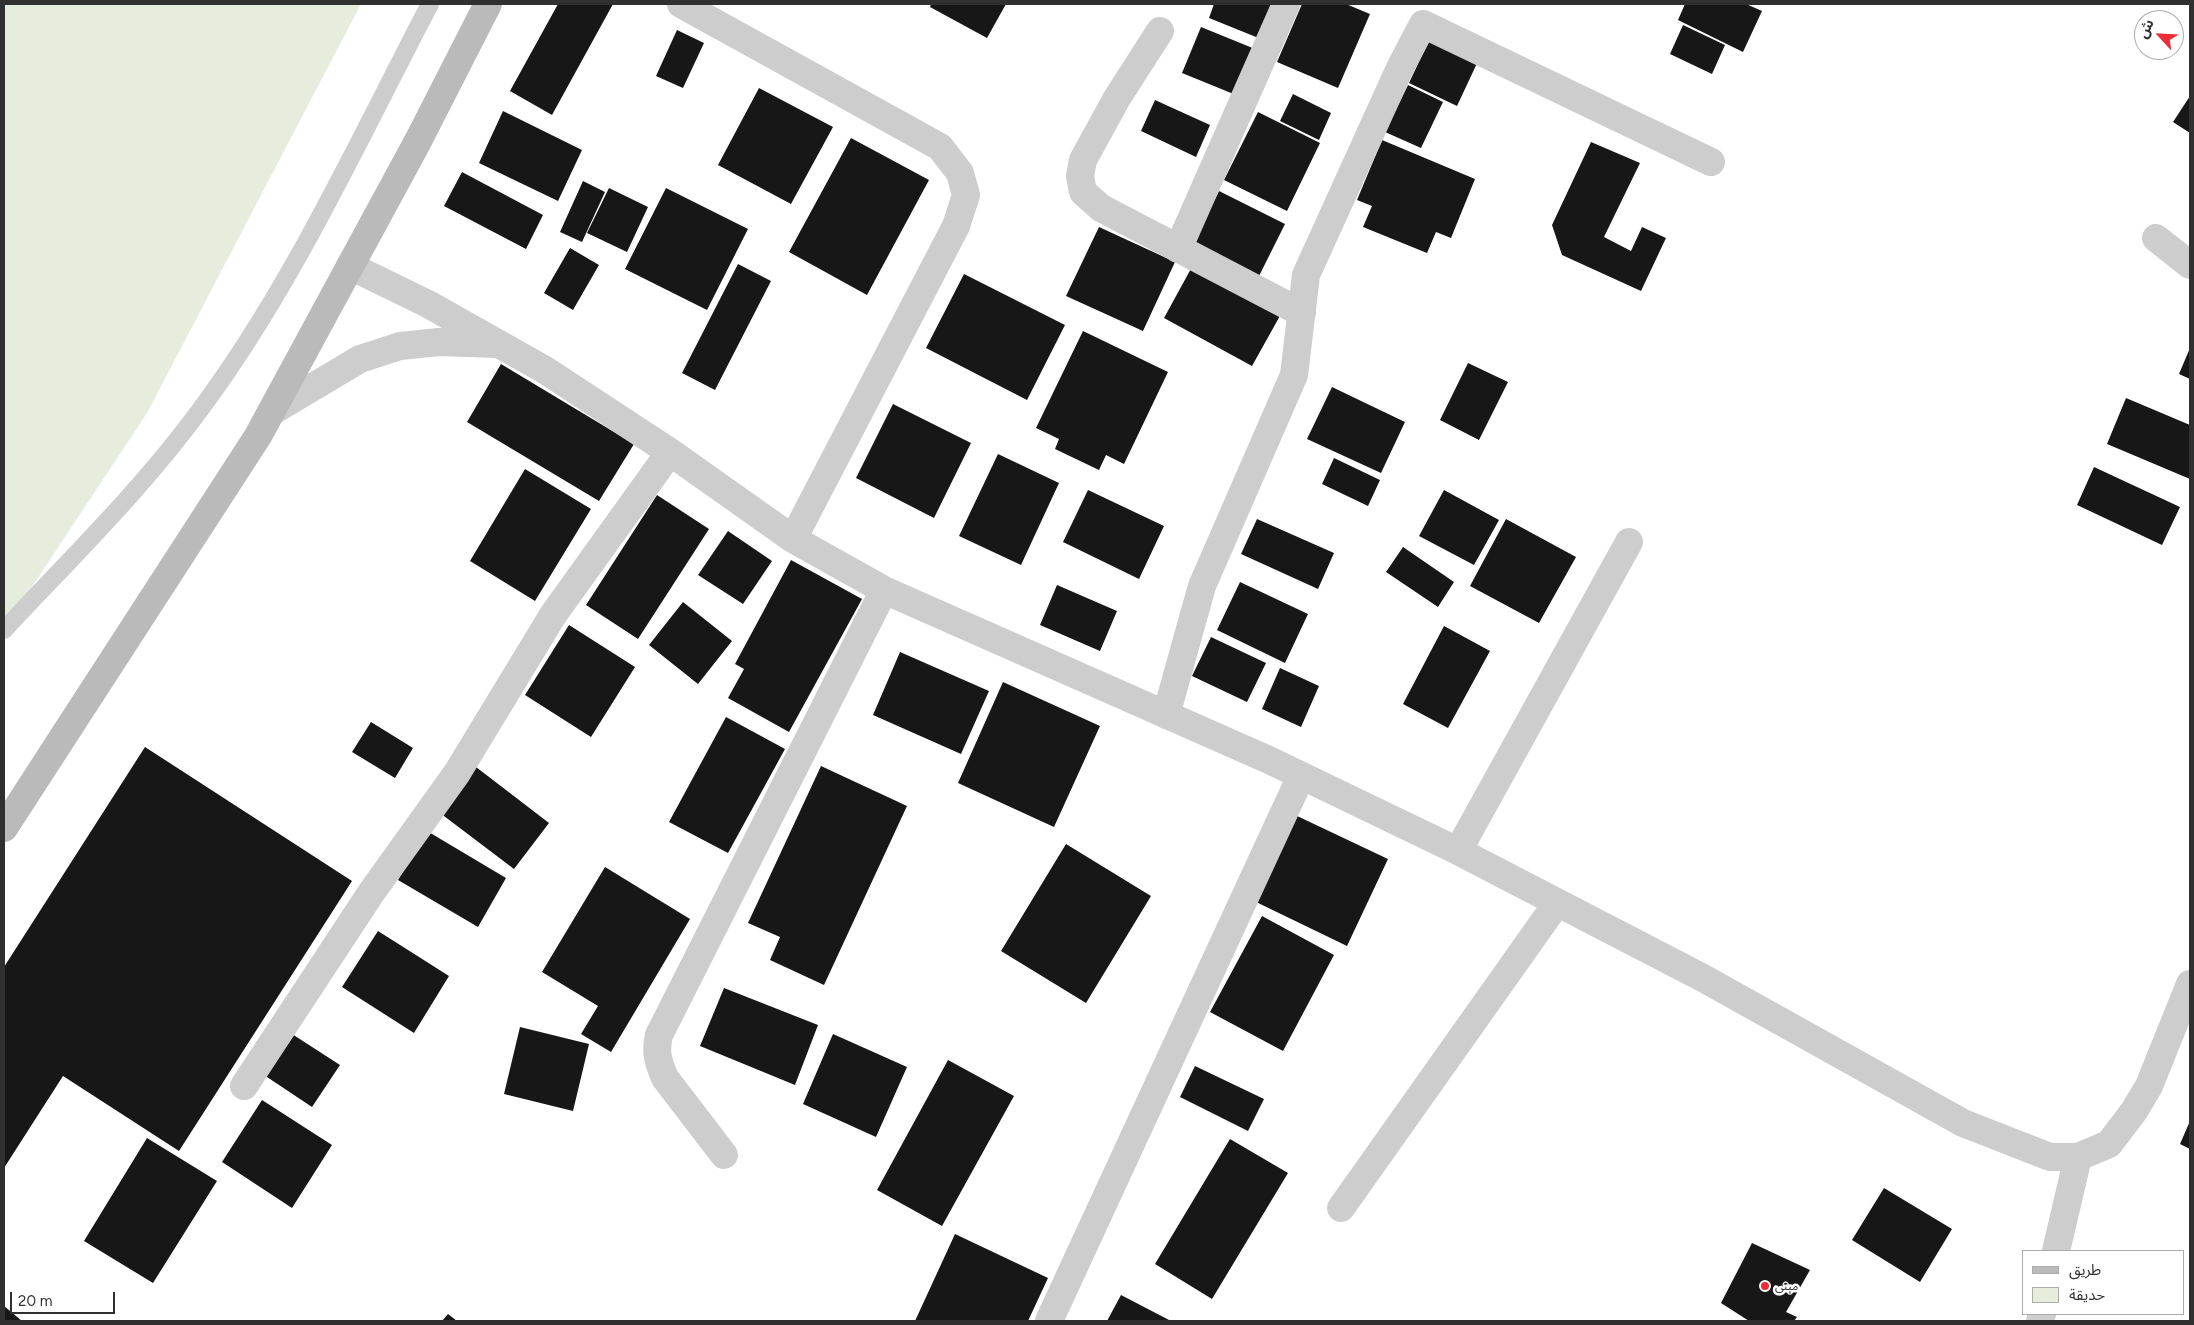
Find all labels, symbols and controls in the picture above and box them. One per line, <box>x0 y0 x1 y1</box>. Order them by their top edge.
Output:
north arrow <box>2134 10 2184 60</box>
text: ش <box>2134 17 2158 41</box>
legend <box>2022 1250 2184 1315</box>
text: طريق <box>2069 1261 2101 1279</box>
place label: مبنى <box>1775 1279 1798 1293</box>
marker: مبنى <box>1759 1280 1771 1292</box>
scale bar <box>12 1282 118 1314</box>
text: حديقة <box>2069 1286 2105 1304</box>
text: 20 m <box>18 1292 52 1310</box>

